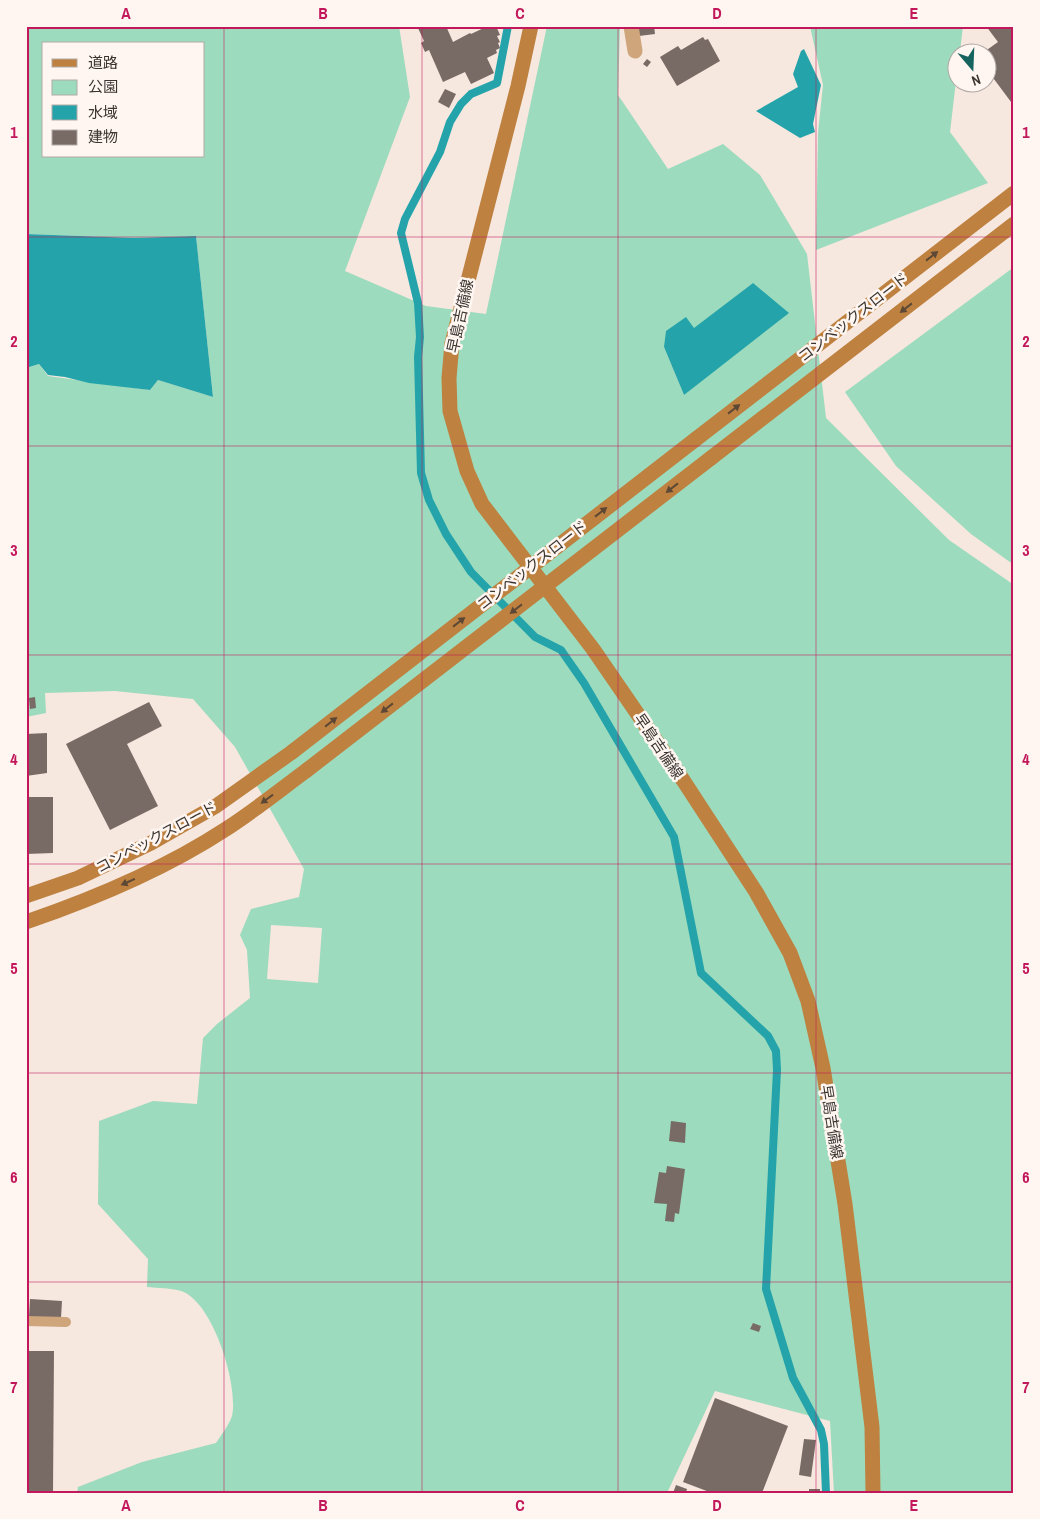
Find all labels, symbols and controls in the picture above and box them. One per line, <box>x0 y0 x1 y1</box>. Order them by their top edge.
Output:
text: A <box>121 2 131 24</box>
text: B <box>318 2 328 24</box>
text: C <box>515 2 525 24</box>
text: D <box>712 2 722 24</box>
text: E <box>910 2 919 24</box>
legend <box>42 42 205 158</box>
north arrow <box>948 42 998 92</box>
text: 道路 <box>88 52 118 73</box>
text: N <box>969 70 983 90</box>
text: 公園 <box>88 76 118 97</box>
text: 水域 <box>88 102 118 123</box>
text: 1 <box>10 121 18 143</box>
text: 1 <box>1022 121 1030 143</box>
text: 建物 <box>88 126 118 147</box>
one-way arrow <box>925 251 938 262</box>
street label: コンベックスロード <box>794 267 912 367</box>
street label: 早島吉備線 <box>442 277 478 355</box>
one-way arrow <box>900 302 913 313</box>
text: 2 <box>10 330 18 352</box>
text: 2 <box>1022 330 1030 352</box>
one-way arrow <box>727 403 740 414</box>
one-way arrow <box>666 483 679 493</box>
one-way arrow <box>594 506 607 517</box>
street label: コンベックスロード <box>473 515 591 615</box>
text: 3 <box>10 539 18 561</box>
text: 3 <box>1022 539 1030 561</box>
one-way arrow <box>510 603 523 614</box>
one-way arrow <box>452 617 466 627</box>
one-way arrow <box>381 703 394 713</box>
street label: 早島吉備線 <box>629 709 689 783</box>
one-way arrow <box>324 716 337 727</box>
text: 4 <box>10 748 18 770</box>
text: 4 <box>1022 748 1030 770</box>
one-way arrow <box>260 794 274 804</box>
street label: コンベックスロード <box>92 796 220 878</box>
one-way arrow <box>121 878 135 886</box>
text: 5 <box>10 957 18 979</box>
text: 5 <box>1022 957 1030 979</box>
street label: 早島吉備線 <box>816 1083 848 1161</box>
text: 6 <box>10 1166 18 1188</box>
text: 6 <box>1022 1166 1030 1188</box>
text: 7 <box>10 1376 18 1398</box>
text: 7 <box>1022 1376 1030 1398</box>
text: A <box>121 1494 131 1516</box>
text: B <box>318 1494 328 1516</box>
text: C <box>515 1494 525 1516</box>
text: D <box>712 1494 722 1516</box>
text: E <box>910 1494 919 1516</box>

